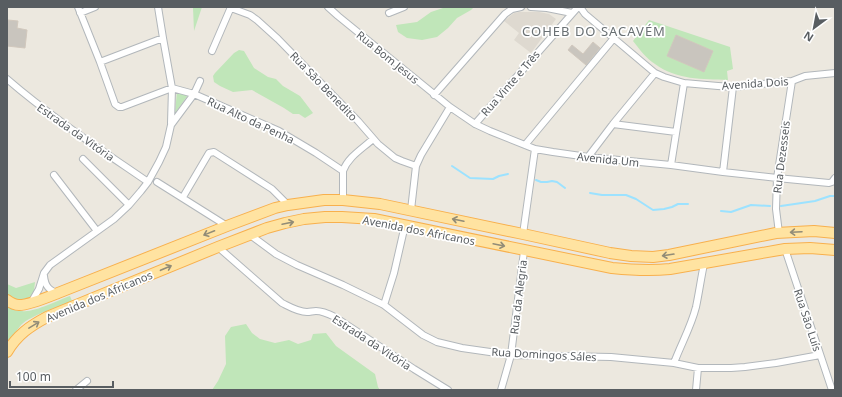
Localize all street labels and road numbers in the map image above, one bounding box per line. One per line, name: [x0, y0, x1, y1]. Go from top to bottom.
street label: Rua Bom Jesus: [354, 27, 422, 87]
street label: Rua Vinte e Três: [477, 47, 543, 119]
street label: Rua São Benedito: [287, 48, 361, 124]
street label: Avenida Dois: [721, 73, 789, 93]
street label: Rua Alto da Penha: [205, 93, 297, 147]
street label: Estrada da Vitória: [34, 100, 118, 164]
street label: Rua Dezesseis: [769, 120, 793, 194]
street label: Avenida Um: [576, 148, 640, 170]
street label: Avenida dos Africanos: [362, 212, 476, 248]
street label: Rua da Alegria: [506, 259, 530, 335]
street label: Avenida dos Africanos: [44, 267, 154, 325]
street label: Rua São Luís: [791, 287, 825, 353]
street label: Estrada da Vitória: [330, 311, 414, 373]
street label: Rua Domingos Sáles: [491, 344, 597, 364]

